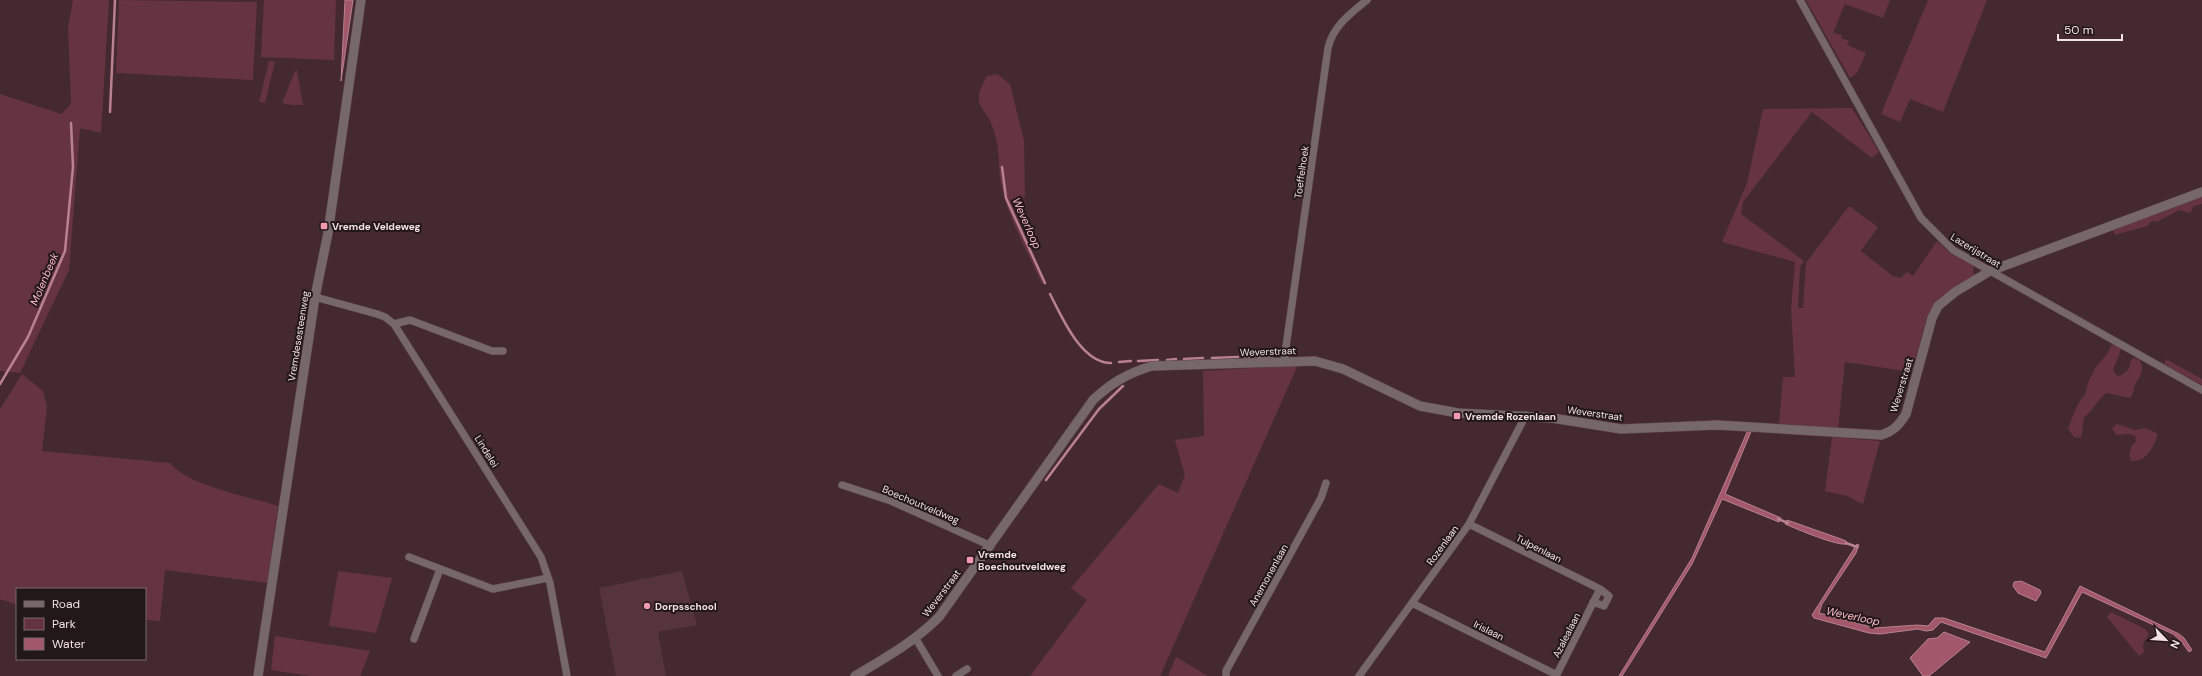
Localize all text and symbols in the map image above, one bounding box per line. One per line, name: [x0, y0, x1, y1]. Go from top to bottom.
scale bar: [2058, 16, 2122, 42]
text: 50 m: [2064, 22, 2093, 38]
street label: Toeffelhoek: [1291, 145, 1312, 199]
water label: Weverloop: [1009, 195, 1045, 251]
place label: Vremde Veldeweg: [332, 220, 421, 233]
marker: Vremde Veldeweg: [319, 221, 329, 231]
street label: Lazerijstraat: [1948, 230, 2003, 271]
water label: Molenbeek: [27, 250, 62, 307]
street label: Vremdesesteenweg: [285, 289, 312, 382]
street label: Weverstraat: [1240, 344, 1296, 359]
street label: Weverstraat: [1887, 356, 1916, 414]
street label: Weverstraat: [1566, 403, 1624, 424]
place label: Vremde Rozenlaan: [1465, 410, 1556, 423]
marker: Vremde Rozenlaan: [1452, 411, 1462, 421]
street label: Lindelei: [472, 433, 502, 470]
street label: Boechoutveldweg: [880, 482, 962, 527]
street label: Rozenlaan: [1424, 522, 1461, 568]
street label: Tulpenlaan: [1514, 531, 1564, 566]
street label: Anemonenlaan: [1246, 542, 1291, 609]
place label: Vremde Boechoutveldweg: [978, 548, 1066, 573]
marker: Vremde Boechoutveldweg: [965, 555, 975, 565]
street label: Weverstraat: [919, 567, 964, 620]
legend: [16, 588, 146, 660]
text: Road: [52, 596, 80, 612]
place label: Dorpsschool: [655, 600, 717, 613]
marker: Dorpsschool: [642, 601, 652, 611]
water label: Weverloop: [1825, 603, 1881, 629]
street label: Azalealaan: [1550, 610, 1583, 660]
text: Park: [52, 616, 76, 632]
street label: Irislaan: [1471, 618, 1506, 643]
north arrow: [2146, 620, 2186, 660]
text: Water: [52, 636, 86, 652]
text: N: [2167, 638, 2183, 651]

